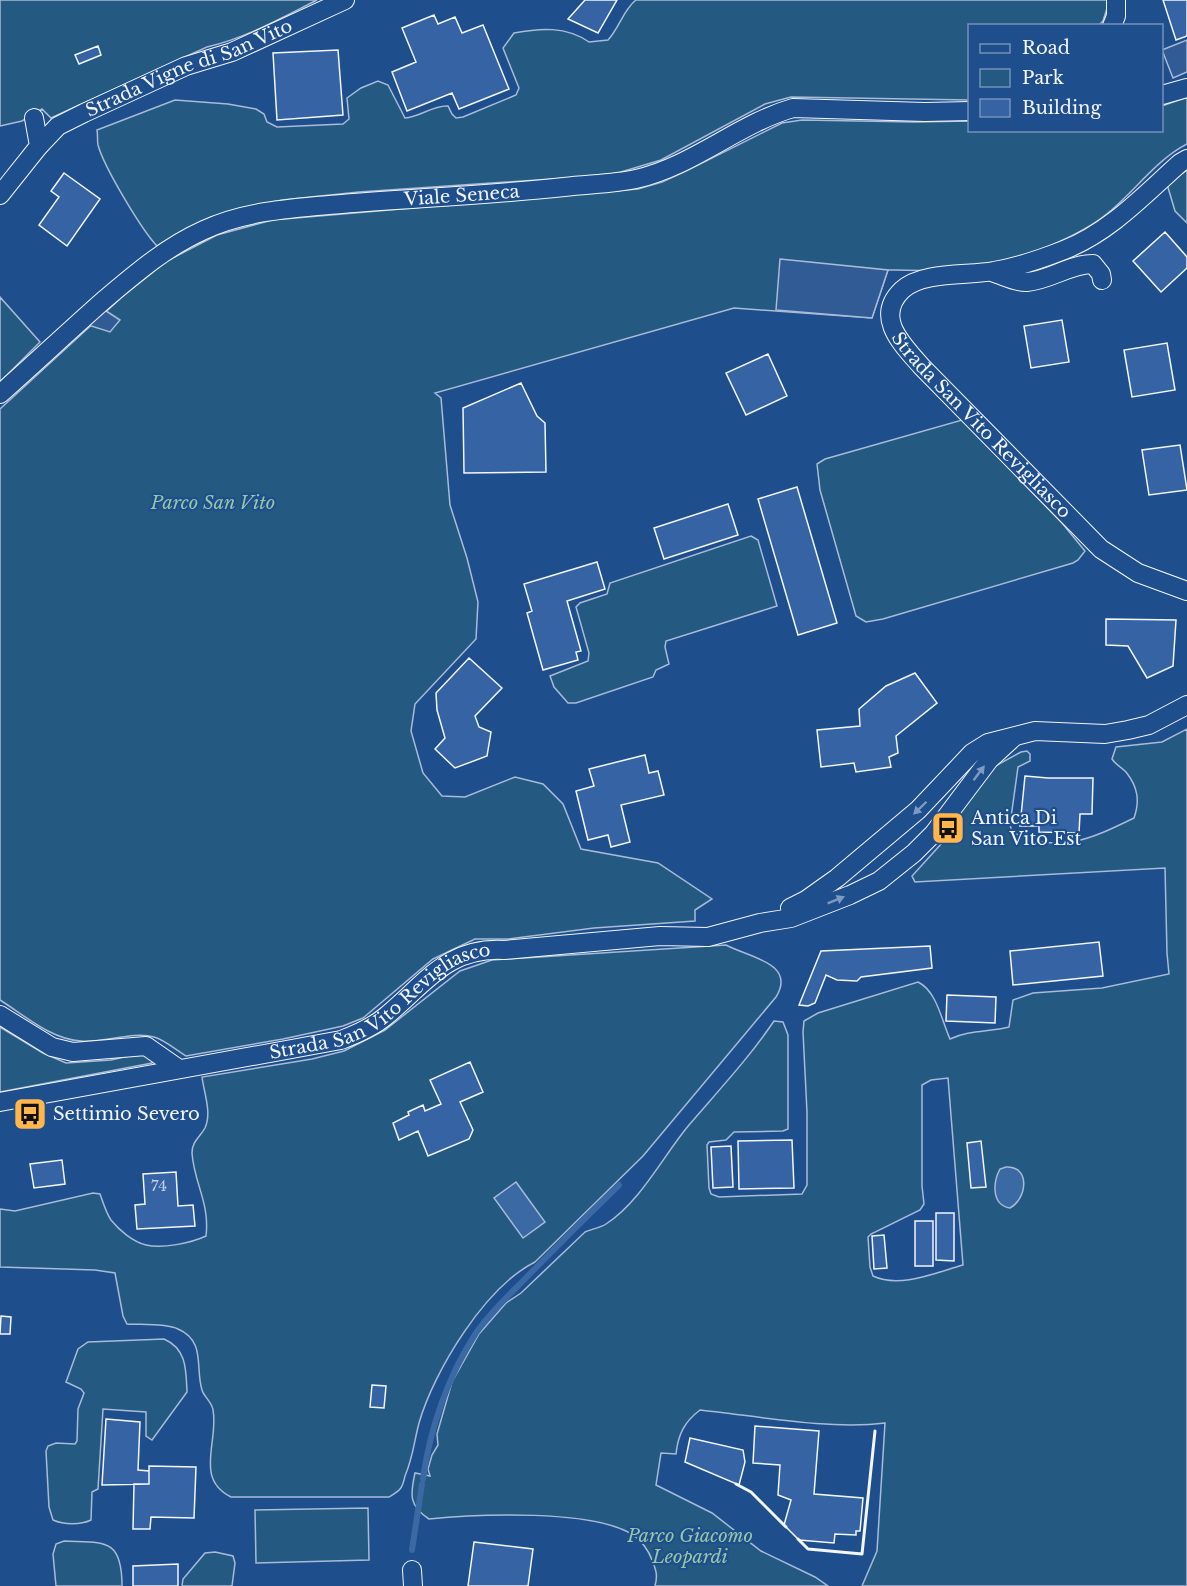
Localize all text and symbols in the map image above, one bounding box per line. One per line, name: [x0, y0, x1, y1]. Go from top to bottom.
street label: Strada Vigne di San Vito: [82, 15, 296, 122]
legend: [968, 24, 1163, 132]
text: Road: [1022, 37, 1070, 59]
text: Park: [1022, 67, 1064, 89]
text: Building: [1022, 97, 1101, 119]
street label: Viale Seneca: [402, 180, 520, 211]
street label: Strada San Vito Revigliasco: [886, 328, 1076, 523]
park label: Parco San Vito: [150, 492, 275, 514]
one-way arrow: [973, 766, 985, 782]
one-way arrow: [912, 801, 927, 815]
place label: Antica Di San Vito Est: [970, 807, 1081, 850]
bus stop icon: Antica Di San Vito Est: [930, 810, 966, 846]
one-way arrow: [827, 895, 845, 904]
street label: Strada San Vito Revigliasco: [268, 939, 492, 1064]
bus stop icon: Settimio Severo: [12, 1096, 48, 1132]
place label: Settimio Severo: [53, 1103, 200, 1125]
house number: 74: [151, 1176, 167, 1195]
park label: Parco Giacomo Leopardi: [626, 1525, 753, 1568]

